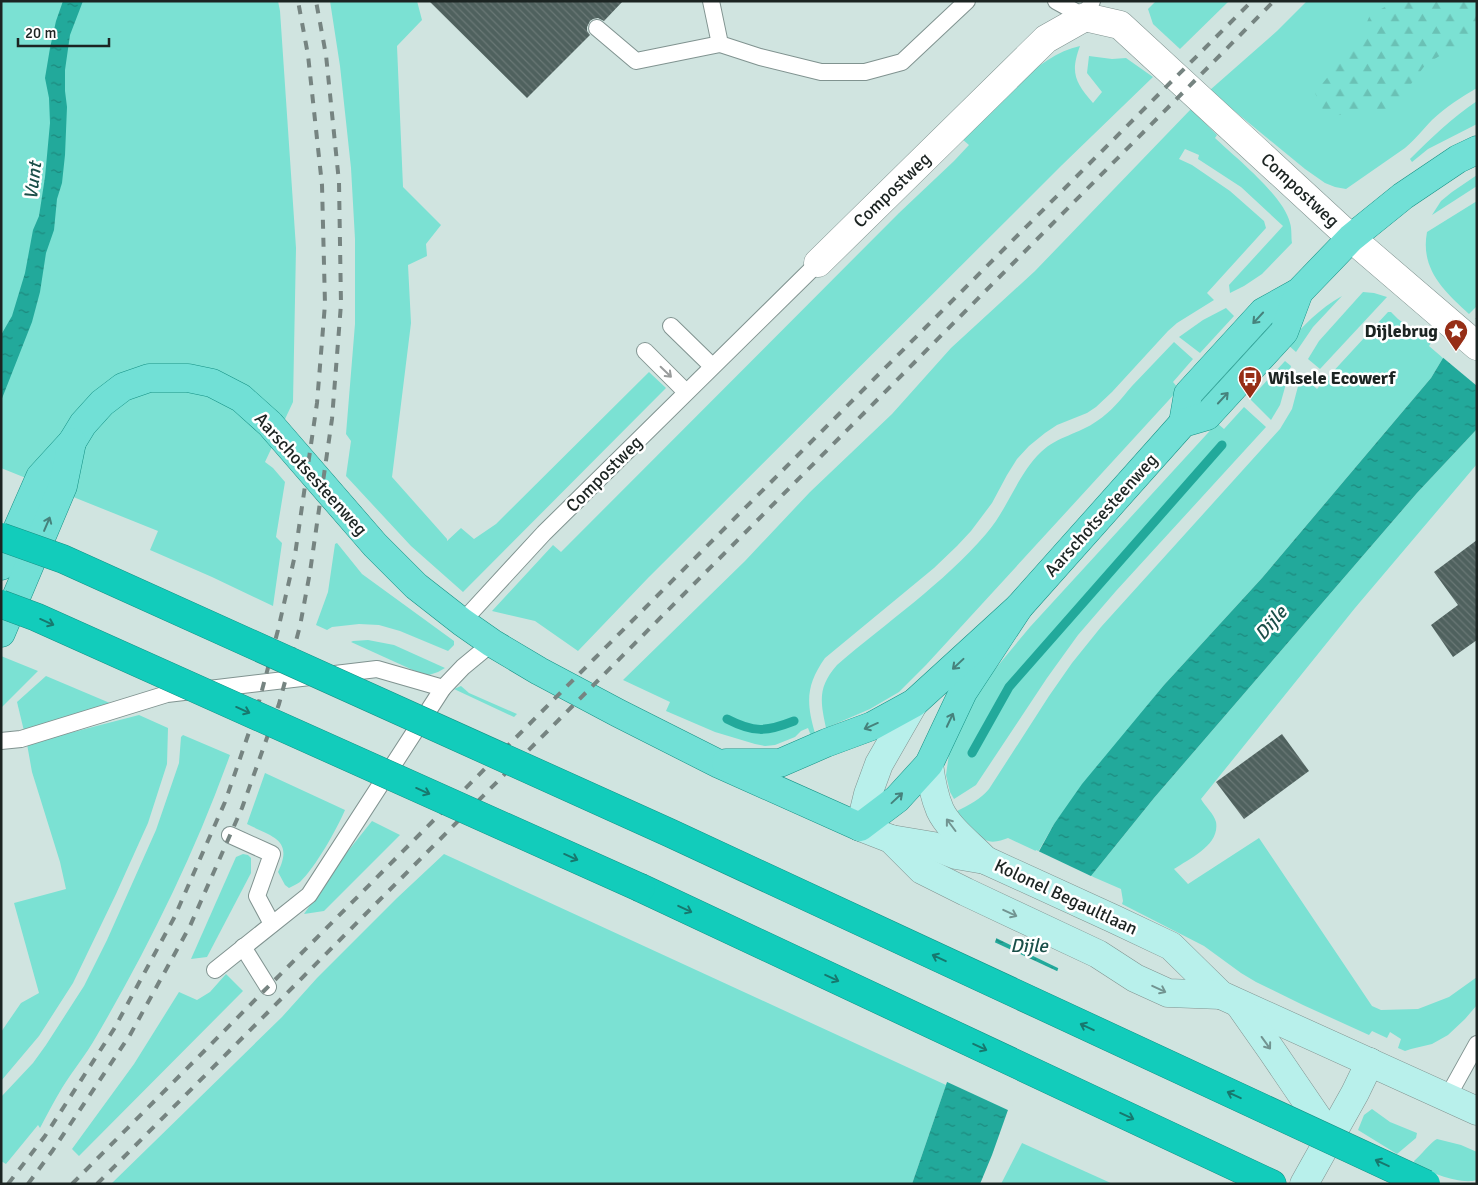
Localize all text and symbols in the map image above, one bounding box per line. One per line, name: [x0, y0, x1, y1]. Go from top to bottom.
scale bar: [18, 15, 109, 47]
text: 20 m: [25, 24, 56, 42]
street label: Compostweg: [849, 148, 935, 232]
street label: Compostweg: [1256, 148, 1344, 232]
water label: Vunt: [19, 158, 47, 201]
one-way arrow: [1252, 312, 1264, 325]
place icon: Dijlebrug: [1443, 318, 1469, 352]
place label: Dijlebrug: [1364, 320, 1438, 342]
bus stop icon: Wilsele Ecowerf: [1237, 365, 1263, 399]
one-way arrow: [659, 366, 672, 378]
place label: Wilsele Ecowerf: [1268, 367, 1397, 389]
one-way arrow: [1217, 392, 1229, 404]
street label: Aarschotsesteenweg: [250, 408, 372, 540]
street label: Compostweg: [561, 431, 647, 517]
street label: Aarschotsesteenweg: [1040, 449, 1162, 581]
one-way arrow: [43, 517, 53, 532]
water label: Dijle: [1250, 600, 1293, 645]
one-way arrow: [39, 618, 54, 627]
one-way arrow: [951, 658, 964, 670]
one-way arrow: [235, 706, 250, 715]
one-way arrow: [946, 713, 955, 728]
one-way arrow: [864, 721, 879, 731]
one-way arrow: [415, 786, 430, 796]
one-way arrow: [891, 792, 903, 804]
one-way arrow: [946, 818, 956, 832]
one-way arrow: [563, 853, 578, 863]
street label: Kolonel Begaultlaan: [991, 854, 1141, 940]
one-way arrow: [677, 905, 692, 914]
one-way arrow: [1002, 909, 1017, 918]
water label: Dijle: [1010, 934, 1049, 958]
one-way arrow: [932, 953, 947, 962]
one-way arrow: [824, 974, 839, 983]
one-way arrow: [1151, 985, 1166, 995]
one-way arrow: [1080, 1021, 1095, 1031]
one-way arrow: [1261, 1035, 1272, 1049]
one-way arrow: [972, 1042, 987, 1052]
one-way arrow: [1227, 1090, 1242, 1099]
one-way arrow: [1119, 1111, 1134, 1121]
one-way arrow: [1374, 1158, 1389, 1168]

